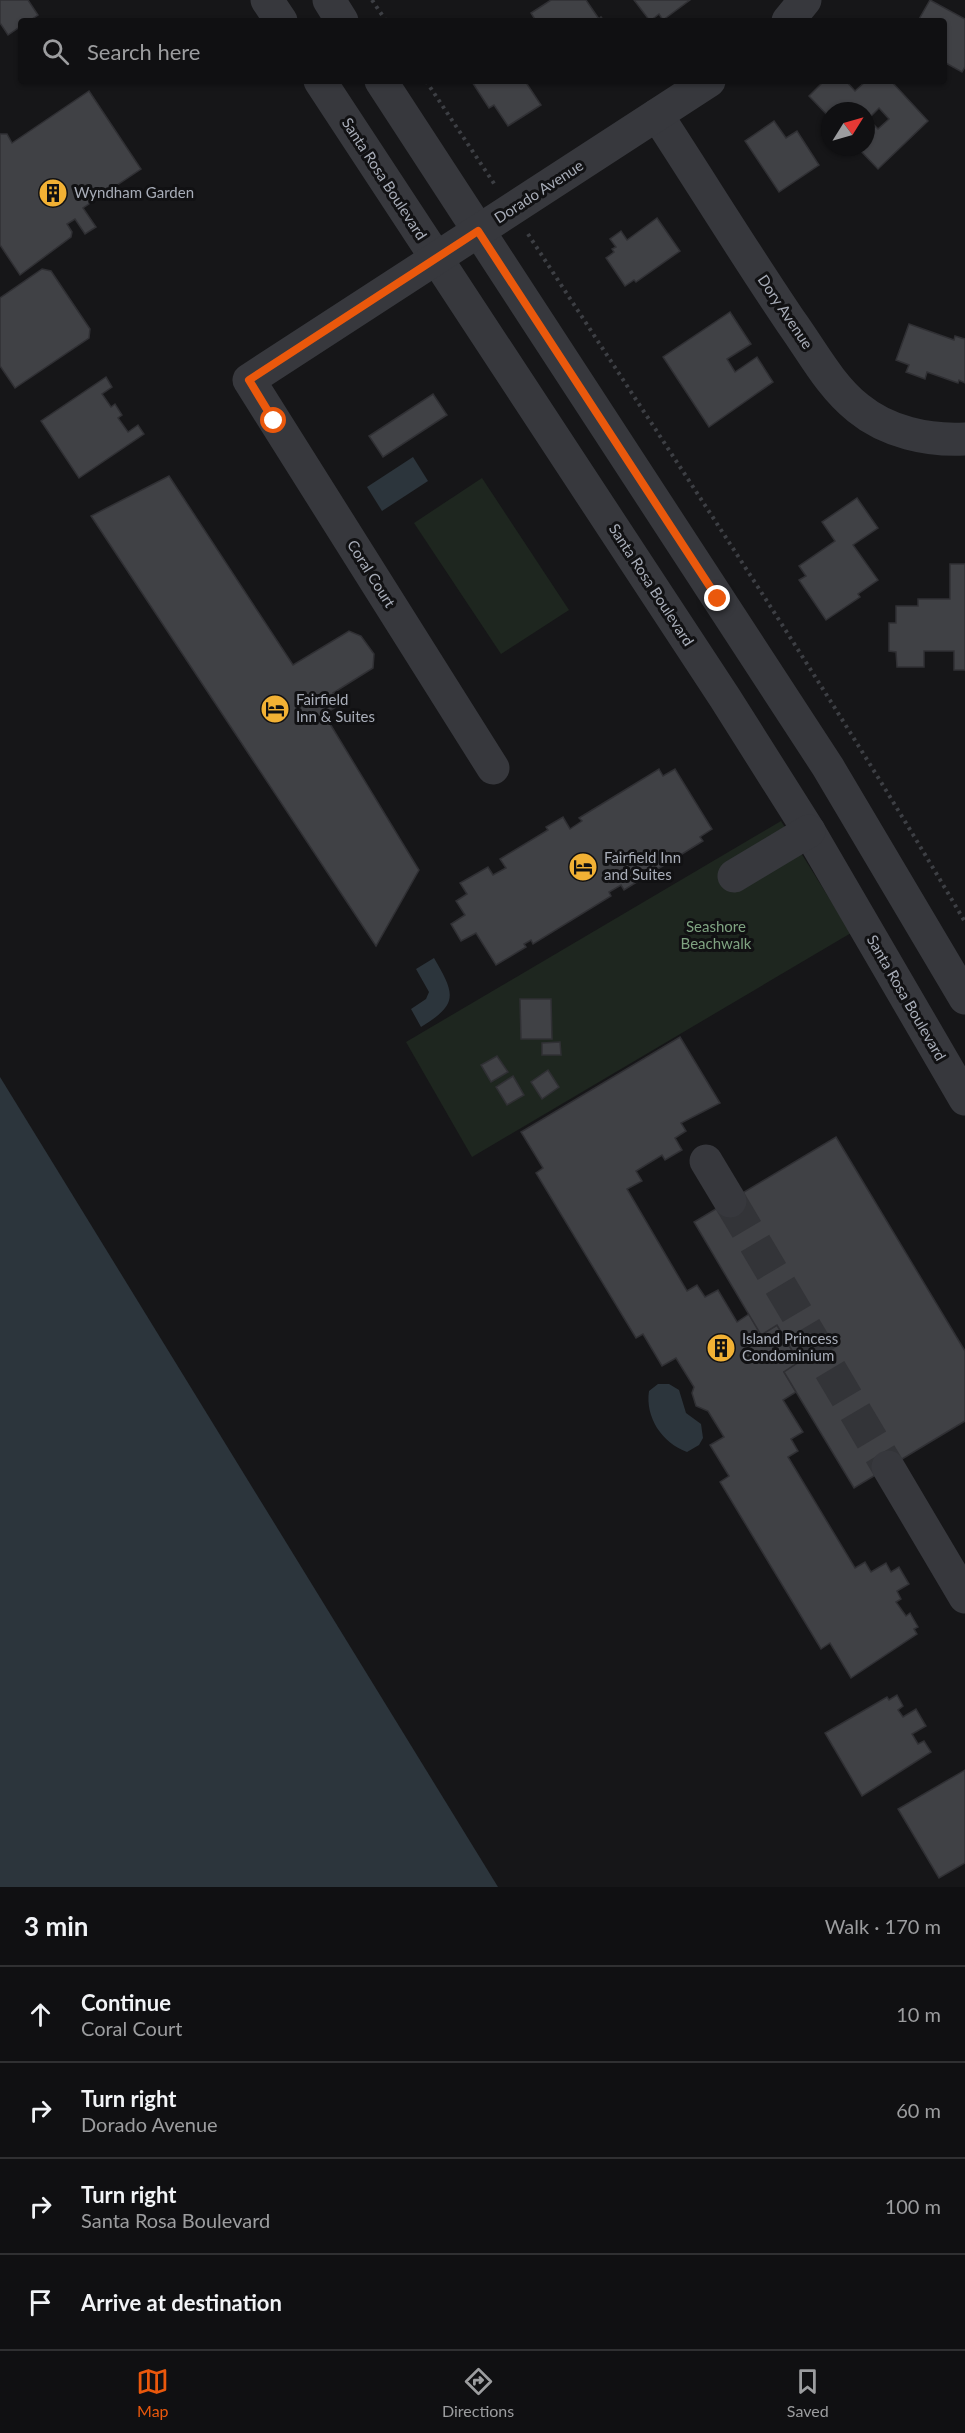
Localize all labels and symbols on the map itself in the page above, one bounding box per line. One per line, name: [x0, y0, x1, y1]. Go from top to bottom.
north arrow: [821, 102, 875, 156]
street label: Santa Rosa Boulevard: [339, 114, 431, 243]
street label: Dorado Avenue: [491, 156, 586, 227]
building icon: Wyndham Garden: [37, 177, 69, 209]
place label: Wyndham Garden: [74, 183, 194, 201]
street label: Dory Avenue: [754, 271, 817, 352]
route start: [260, 407, 286, 433]
street label: Santa Rosa Boulevard: [606, 520, 698, 649]
street label: Coral Court: [344, 536, 400, 611]
route end: [704, 585, 730, 611]
place label: Fairfield Inn & Suites: [296, 690, 375, 725]
hotel icon: Fairfield Inn & Suites: [259, 693, 291, 725]
place label: Fairfield Inn and Suites: [604, 848, 681, 883]
hotel icon: Fairfield Inn and Suites: [567, 851, 599, 883]
park label: Seashore Beachwalk: [681, 917, 752, 952]
street label: Santa Rosa Boulevard: [864, 932, 950, 1063]
place label: Island Princess Condominium: [742, 1329, 838, 1364]
building icon: Island Princess Condominium: [705, 1332, 737, 1364]

